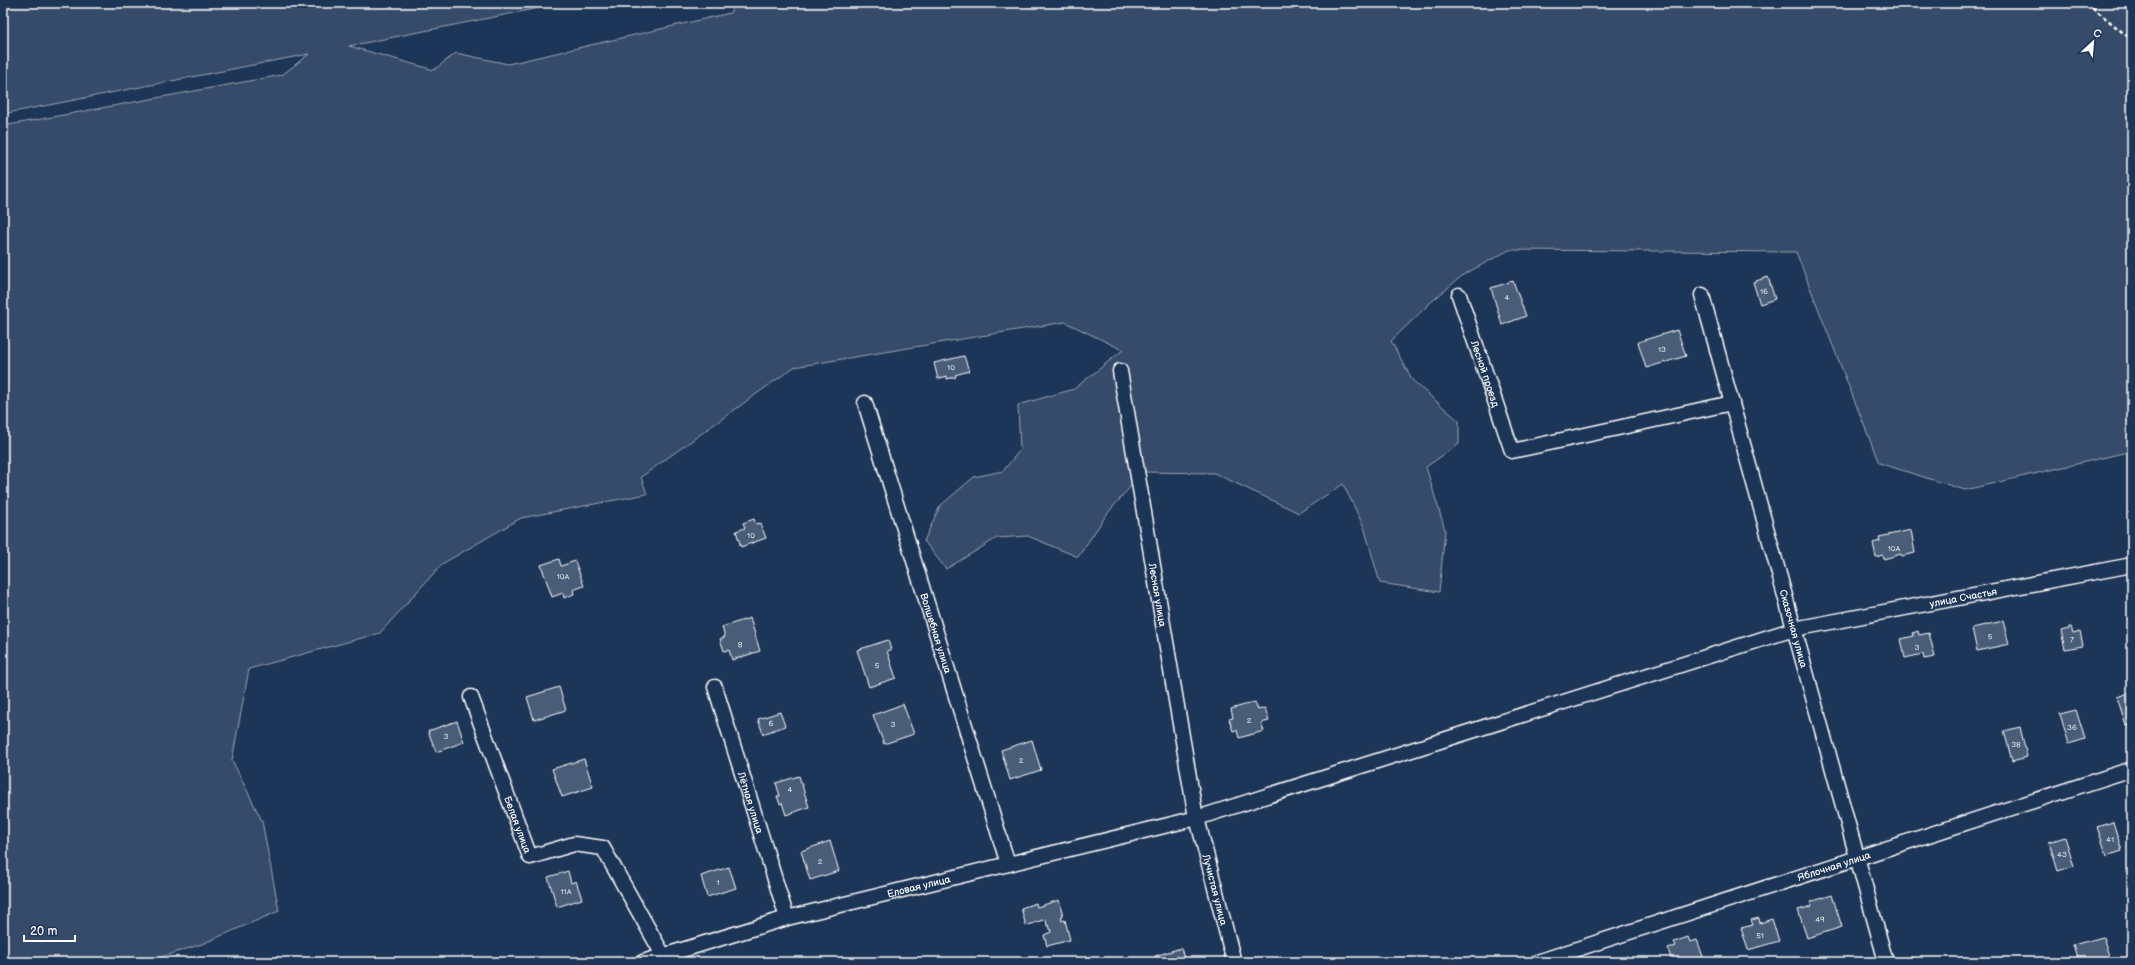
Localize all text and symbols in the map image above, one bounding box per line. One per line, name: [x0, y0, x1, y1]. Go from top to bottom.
north arrow: [2073, 22, 2113, 62]
text: С: [2091, 26, 2104, 41]
house number: 16: [1760, 287, 1768, 296]
house number: 4: [1505, 293, 1510, 302]
street label: Лесной проезд: [1468, 338, 1502, 409]
house number: 13: [1658, 345, 1666, 354]
house number: 10: [947, 363, 955, 372]
house number: 10: [747, 531, 755, 540]
house number: 10А: [1888, 544, 1900, 553]
street label: Лесная улица: [1146, 561, 1168, 628]
house number: 10А: [557, 572, 569, 581]
street label: улица Счастья: [1929, 586, 1999, 610]
street label: Сказочная улица: [1777, 588, 1810, 669]
street label: Волшебная улица: [917, 592, 954, 675]
house number: 5: [1988, 632, 1993, 641]
house number: 7: [2070, 635, 2074, 644]
house number: 8: [738, 640, 743, 649]
house number: 3: [1915, 643, 1920, 652]
house number: 5: [875, 661, 880, 670]
house number: 2: [1247, 716, 1252, 725]
house number: 6: [769, 719, 774, 728]
house number: 3: [891, 720, 896, 729]
house number: 36: [2067, 723, 2077, 732]
house number: 3: [444, 732, 449, 741]
house number: 38: [2011, 740, 2021, 749]
house number: 2: [1019, 756, 1024, 765]
street label: Лётная улица: [734, 769, 765, 835]
house number: 4: [788, 785, 793, 794]
street label: Белая улица: [501, 795, 533, 855]
house number: 41: [2106, 835, 2114, 844]
street label: Яблочная улица: [1796, 849, 1872, 884]
house number: 43: [2057, 850, 2067, 859]
street label: Лучистая улица: [1199, 852, 1229, 927]
house number: 2: [818, 857, 823, 866]
street label: Еловая улица: [886, 873, 952, 900]
house number: 1: [716, 878, 720, 887]
house number: 11А: [560, 887, 572, 896]
house number: 49: [1815, 915, 1825, 924]
scale bar: [24, 917, 75, 943]
text: 20 m: [30, 924, 57, 939]
house number: 51: [1756, 931, 1764, 940]

